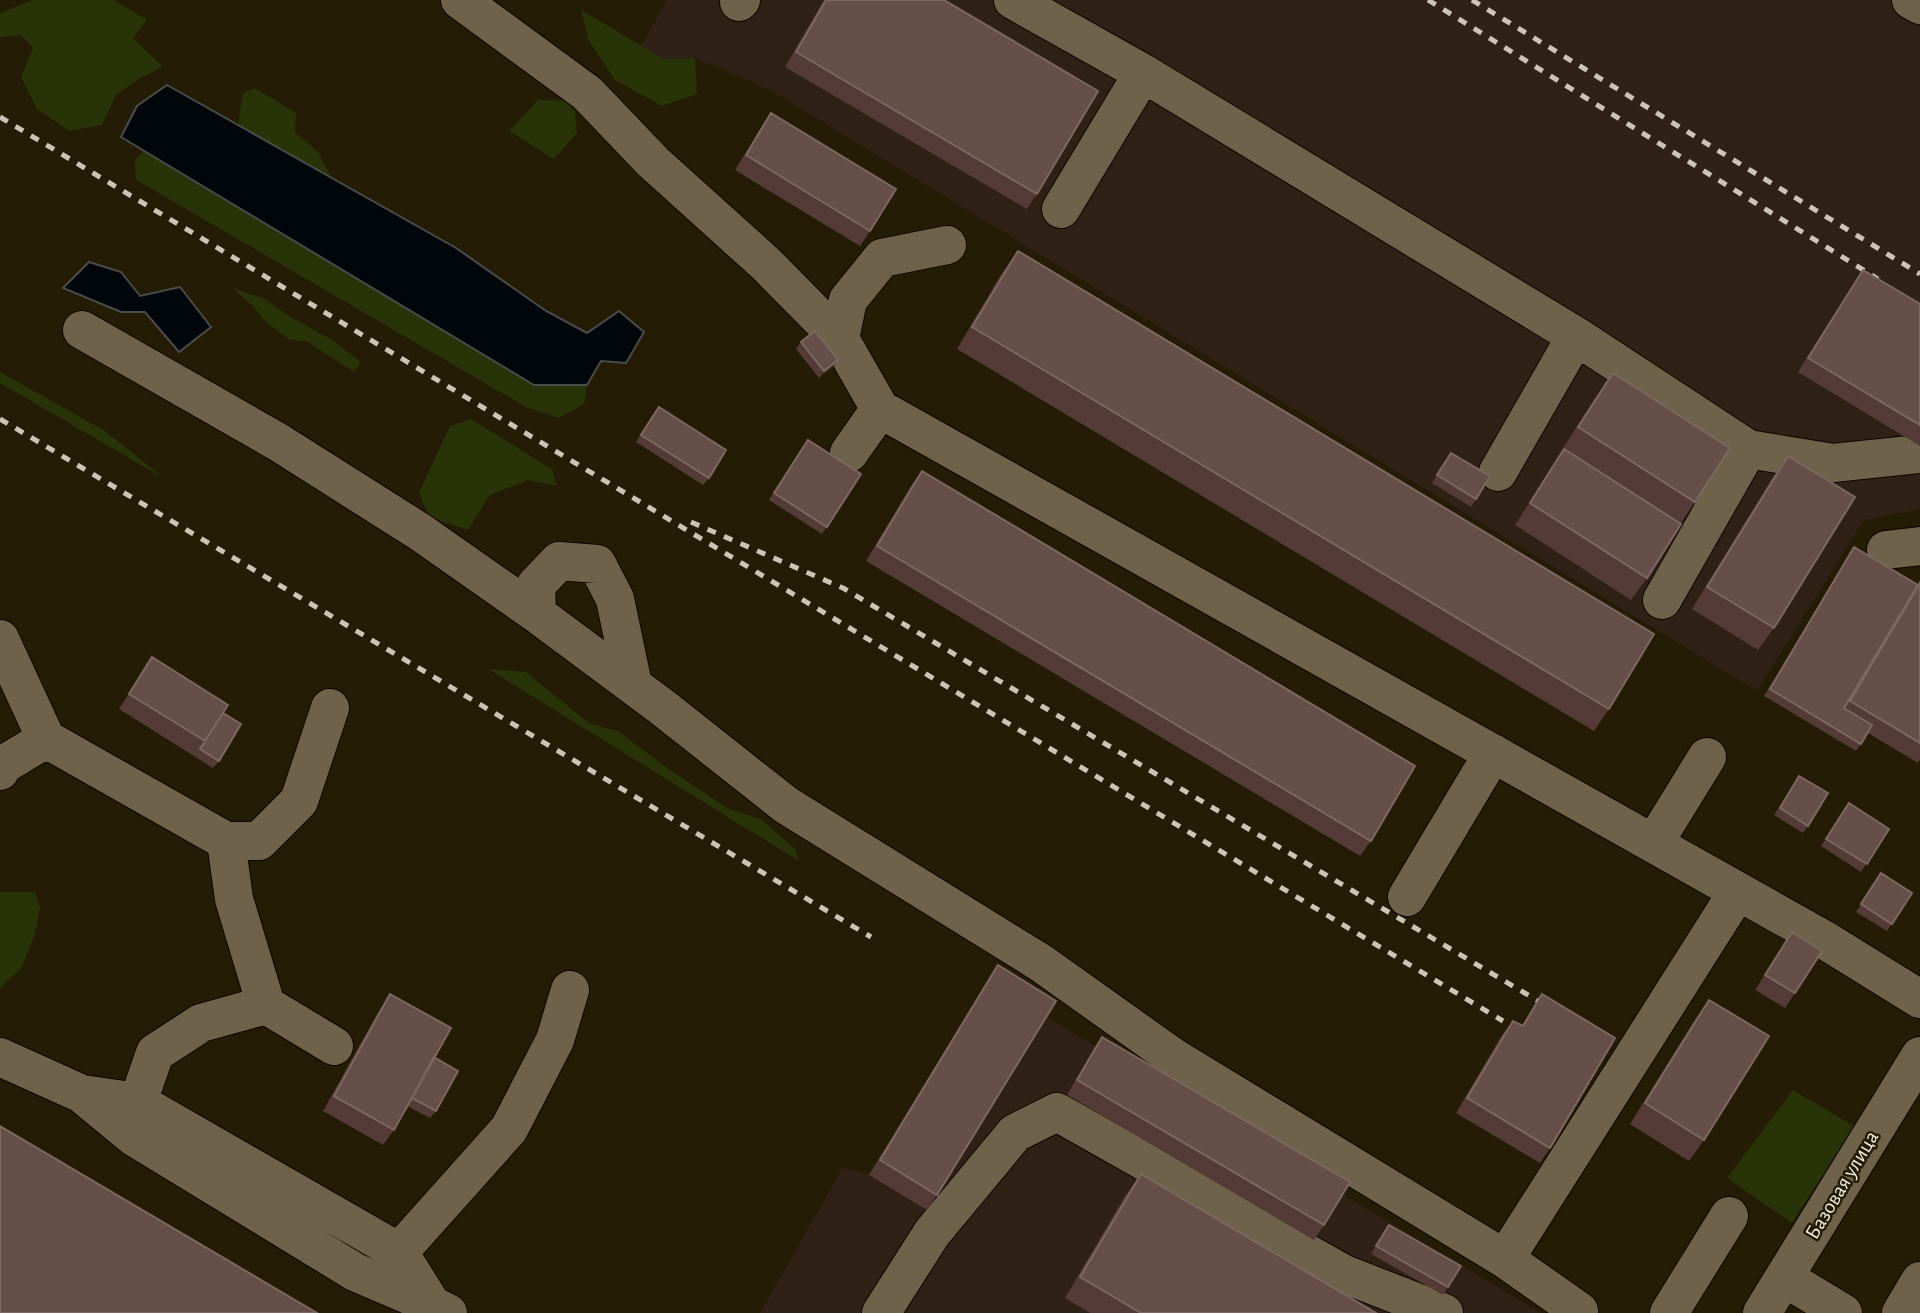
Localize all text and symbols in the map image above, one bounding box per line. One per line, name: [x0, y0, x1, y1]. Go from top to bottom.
street label: Базовая улица: [1802, 1127, 1883, 1243]

